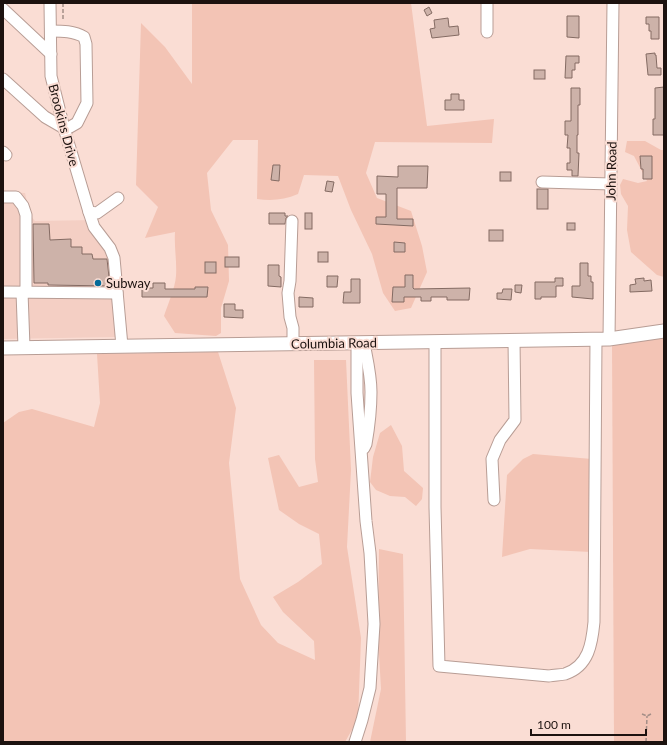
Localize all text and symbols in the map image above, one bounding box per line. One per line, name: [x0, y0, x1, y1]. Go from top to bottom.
street label: Brookins Drive: [45, 82, 83, 168]
street label: John Road: [602, 141, 620, 201]
place label: Subway: [106, 275, 151, 291]
marker: Subway: [93, 278, 103, 288]
street label: Columbia Road: [291, 334, 377, 352]
scale bar: [531, 711, 646, 737]
text: 100 m: [537, 717, 571, 732]

